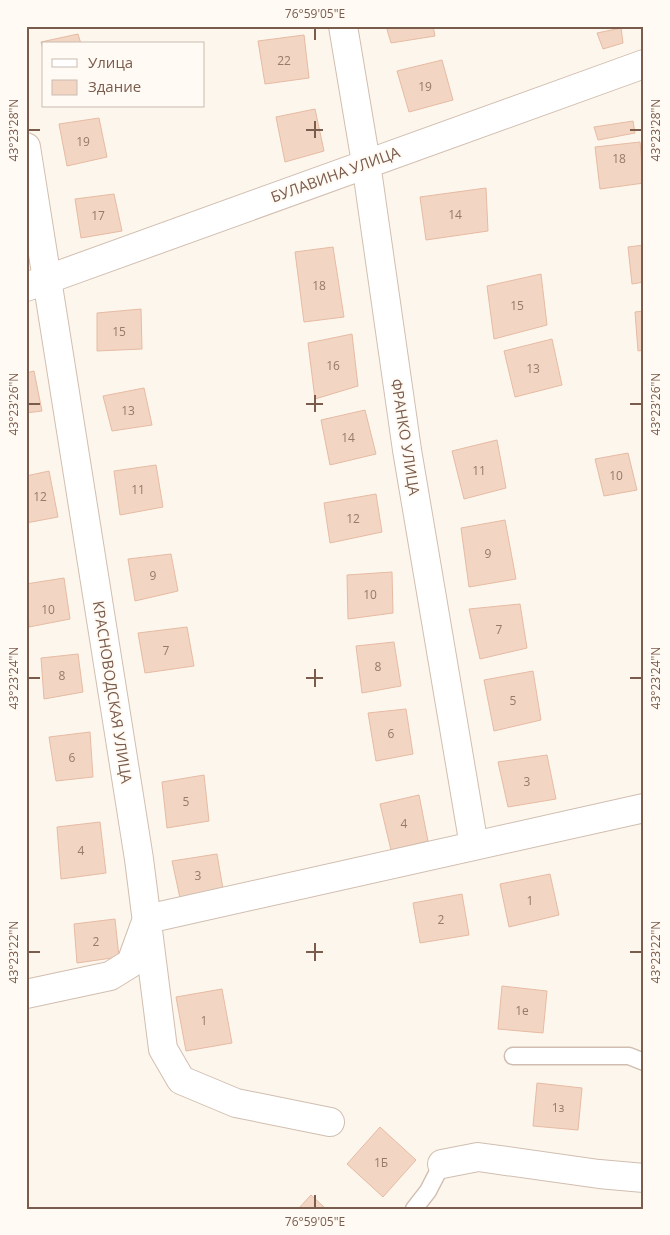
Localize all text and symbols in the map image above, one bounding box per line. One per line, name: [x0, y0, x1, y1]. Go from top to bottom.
text: 76°59'05"E: [285, 5, 345, 22]
legend: [42, 42, 205, 108]
text: Улица: [88, 52, 133, 72]
house number: 22: [277, 52, 291, 69]
text: Здание: [88, 76, 141, 96]
house number: 19: [418, 78, 432, 95]
text: 43°23'28"N: [5, 99, 22, 161]
text: 43°23'28"N: [647, 99, 664, 161]
house number: 19: [76, 133, 90, 150]
street label: БУЛАВИНА УЛИЦА: [268, 141, 403, 207]
house number: 18: [612, 150, 626, 167]
house number: 14: [448, 206, 462, 223]
house number: 17: [91, 207, 105, 224]
house number: 18: [312, 277, 326, 294]
house number: 15: [510, 297, 524, 314]
house number: 15: [112, 323, 126, 340]
house number: 16: [326, 357, 340, 374]
house number: 13: [526, 360, 540, 377]
text: 43°23'26"N: [5, 373, 22, 435]
text: 43°23'26"N: [647, 373, 664, 435]
street label: ФРАНКО УЛИЦА: [387, 377, 425, 497]
house number: 13: [121, 402, 135, 419]
house number: 14: [341, 429, 355, 446]
house number: 11: [472, 462, 486, 479]
house number: 10: [609, 467, 623, 484]
house number: 11: [131, 481, 145, 498]
house number: 12: [33, 488, 47, 505]
house number: 12: [346, 510, 360, 527]
house number: 9: [485, 545, 492, 562]
house number: 9: [150, 567, 157, 584]
house number: 10: [363, 586, 377, 603]
street label: КРАСНОВОДСКАЯ УЛИЦА: [89, 599, 137, 785]
house number: 10: [41, 601, 55, 618]
house number: 7: [496, 621, 503, 638]
house number: 7: [163, 642, 170, 659]
text: 43°23'24"N: [5, 647, 22, 709]
text: 43°23'24"N: [647, 647, 664, 709]
house number: 8: [375, 658, 382, 675]
house number: 8: [59, 667, 66, 684]
house number: 5: [510, 692, 517, 709]
house number: 6: [388, 725, 395, 742]
house number: 6: [69, 749, 76, 766]
house number: 3: [524, 773, 531, 790]
house number: 5: [183, 793, 190, 810]
house number: 4: [401, 815, 408, 832]
house number: 4: [78, 842, 85, 859]
house number: 3: [195, 867, 202, 884]
house number: 1: [527, 892, 533, 909]
house number: 2: [438, 911, 445, 928]
text: 43°23'22"N: [5, 921, 22, 983]
text: 43°23'22"N: [647, 921, 664, 983]
house number: 2: [93, 933, 100, 950]
house number: 1е: [515, 1002, 529, 1019]
house number: 1: [201, 1012, 207, 1029]
house number: 1з: [552, 1099, 565, 1116]
house number: 1Б: [374, 1154, 388, 1171]
text: 76°59'05"E: [285, 1213, 345, 1230]

